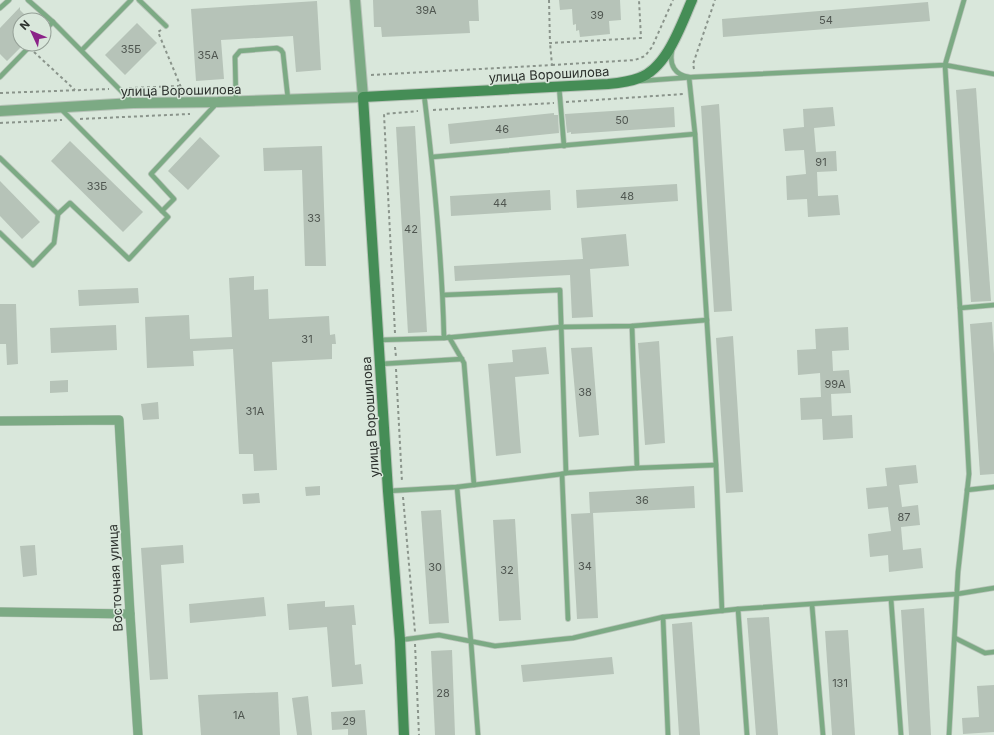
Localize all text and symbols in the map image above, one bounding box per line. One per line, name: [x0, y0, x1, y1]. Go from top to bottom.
house number: 39А: [415, 3, 437, 17]
house number: 39: [590, 8, 604, 22]
north arrow: [12, 12, 52, 52]
house number: 54: [819, 13, 833, 27]
text: N: [17, 17, 33, 33]
house number: 35Б: [121, 42, 141, 56]
house number: 35А: [197, 48, 219, 62]
street label: улица Ворошилова: [488, 63, 610, 85]
street label: улица Ворошилова: [120, 81, 242, 99]
house number: 50: [615, 113, 629, 127]
house number: 46: [495, 122, 509, 136]
house number: 91: [815, 155, 827, 169]
house number: 33Б: [87, 179, 107, 193]
house number: 48: [620, 189, 634, 203]
house number: 44: [493, 196, 507, 210]
house number: 33: [307, 211, 321, 225]
house number: 42: [404, 222, 418, 236]
house number: 31: [301, 332, 313, 346]
street label: улица Ворошилова: [358, 356, 382, 478]
house number: 99А: [824, 377, 846, 391]
house number: 38: [578, 385, 592, 399]
house number: 31А: [246, 404, 265, 418]
house number: 36: [635, 493, 649, 507]
house number: 87: [897, 510, 911, 524]
street label: Восточная улица: [104, 524, 126, 632]
house number: 34: [578, 559, 592, 573]
house number: 30: [428, 560, 442, 574]
house number: 32: [500, 563, 514, 577]
house number: 131: [832, 676, 848, 690]
house number: 28: [436, 686, 450, 700]
house number: 1А: [233, 708, 245, 722]
house number: 29: [342, 714, 356, 728]

